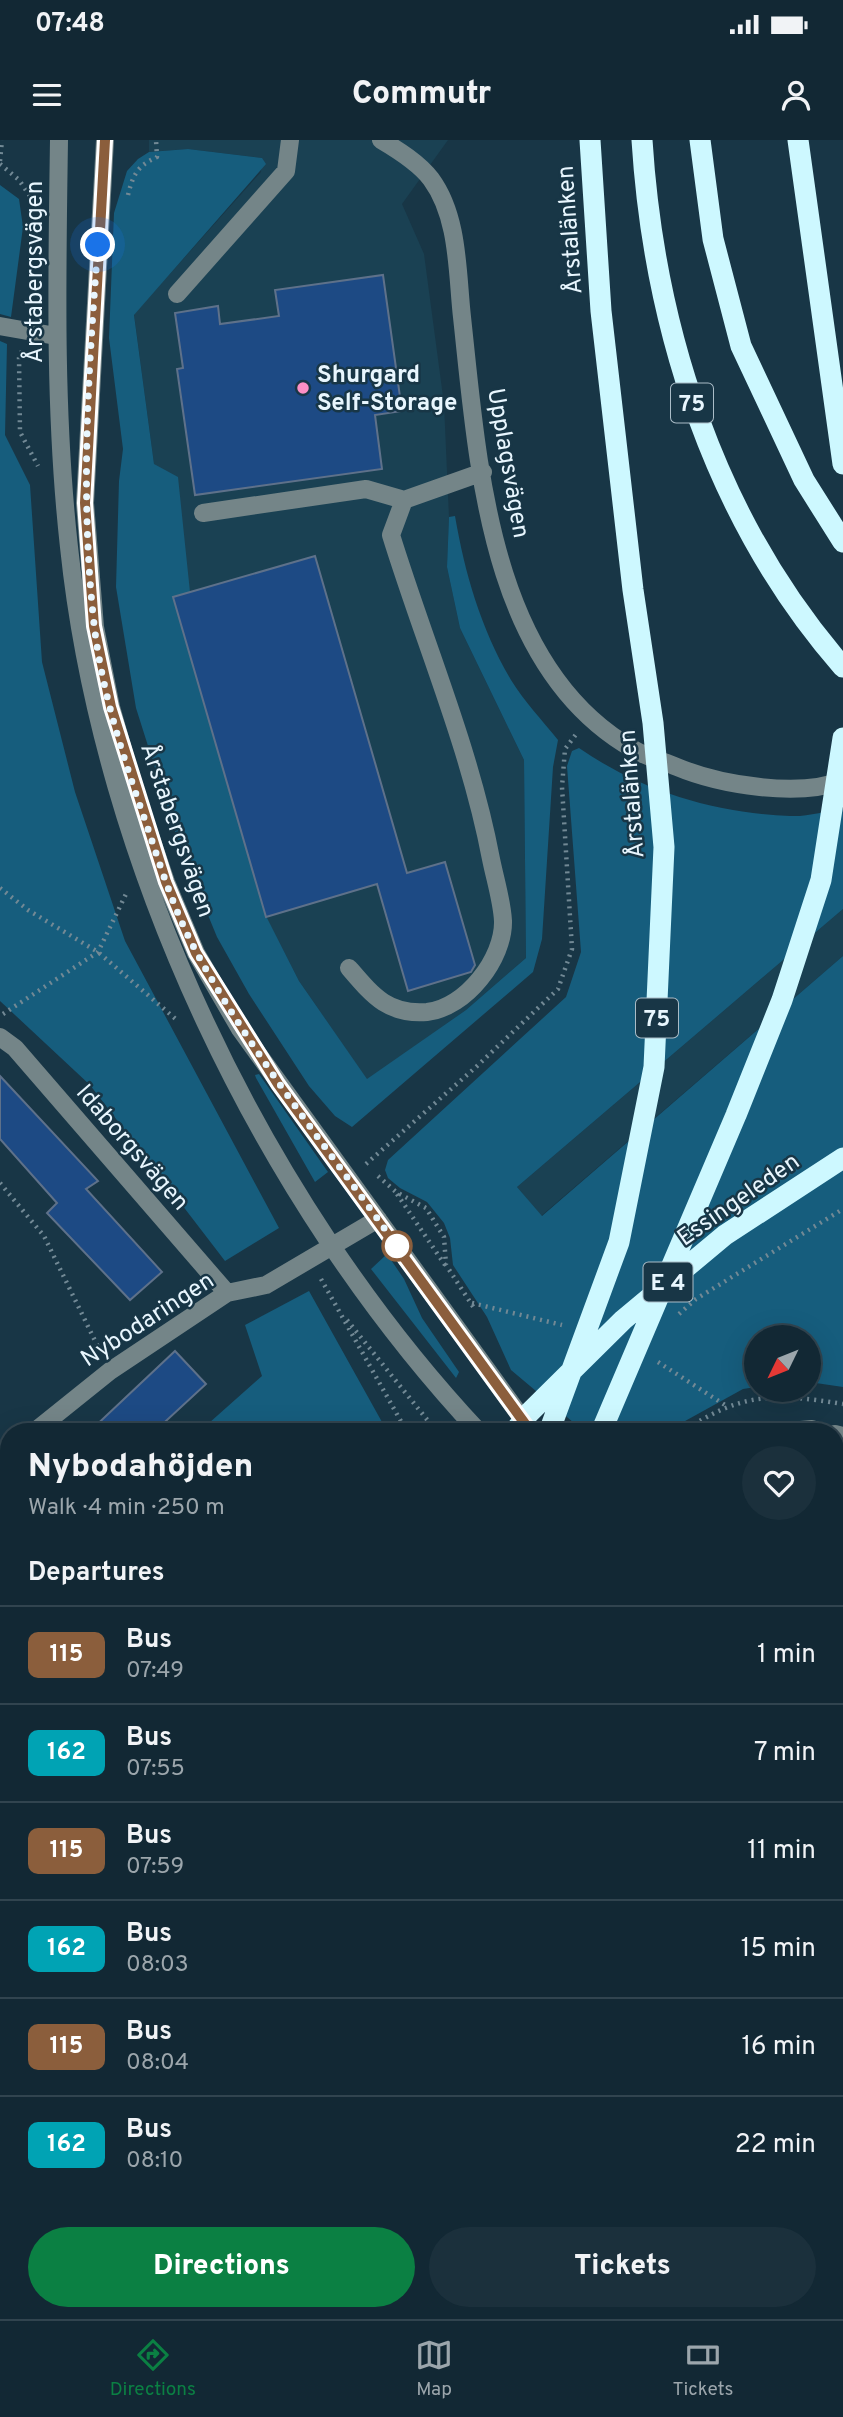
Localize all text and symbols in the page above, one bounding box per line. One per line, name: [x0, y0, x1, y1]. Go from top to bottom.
text: 07:48: [35, 8, 105, 41]
text: Commutr: [352, 75, 491, 115]
icon: menu: [28, 76, 66, 114]
icon: person: [777, 76, 815, 114]
street label: Årstalänken: [551, 164, 590, 295]
street label: Årstabergsvägen: [20, 181, 51, 363]
your location: [80, 227, 115, 262]
place label: Shurgard Self-Storage: [317, 361, 457, 419]
marker: Shurgard Self-Storage: [295, 380, 311, 396]
road number: 75: [671, 384, 713, 422]
street label: Upplagsvägen: [479, 386, 535, 541]
street label: Årstalänken: [613, 728, 652, 859]
street label: Årstabergsvägen: [132, 739, 221, 922]
road number: 75: [636, 998, 678, 1038]
street label: Idaborgsvägen: [68, 1079, 195, 1218]
street label: Essingeleden: [672, 1147, 806, 1254]
unlabelled marker: [382, 1231, 412, 1261]
road number: E 4: [644, 1262, 692, 1302]
street label: Nybodaringen: [76, 1266, 220, 1375]
north arrow: [744, 1325, 821, 1402]
map controls: [744, 1325, 821, 1402]
button: heart: [742, 1446, 816, 1520]
text: Nybodahöjden: [28, 1447, 253, 1489]
text: Walk · 4 min · 250 m: [28, 1494, 225, 1523]
text: Departures: [28, 1557, 165, 1590]
text: Bus: [126, 1624, 172, 1657]
text: 1 min: [757, 1639, 816, 1672]
text: 115: [50, 1640, 83, 1670]
text: 07:49: [126, 1657, 184, 1686]
text: Bus: [126, 1722, 172, 1755]
text: 7 min: [754, 1737, 816, 1770]
text: 162: [47, 1738, 86, 1768]
text: 07:55: [126, 1755, 185, 1784]
text: Bus: [126, 1820, 172, 1853]
text: 11 min: [747, 1835, 816, 1868]
text: 115: [50, 1836, 83, 1866]
text: 07:59: [126, 1853, 184, 1882]
text: Bus: [126, 1918, 172, 1951]
text: 15 min: [741, 1933, 816, 1966]
text: 162: [47, 1934, 86, 1964]
text: 08:03: [126, 1951, 189, 1980]
text: Bus: [126, 2016, 172, 2049]
text: 16 min: [741, 2031, 816, 2064]
text: 115: [50, 2032, 83, 2062]
text: 08:04: [126, 2049, 189, 2078]
text: Bus: [126, 2114, 172, 2147]
text: 22 min: [735, 2129, 816, 2162]
text: 162: [47, 2130, 86, 2160]
text: 08:10: [126, 2147, 183, 2176]
button: Directions: [28, 2227, 415, 2307]
button: Tickets: [429, 2227, 816, 2307]
tab: Directions: [110, 2336, 196, 2402]
tab: Map: [415, 2336, 453, 2402]
tab: Tickets: [672, 2336, 733, 2402]

